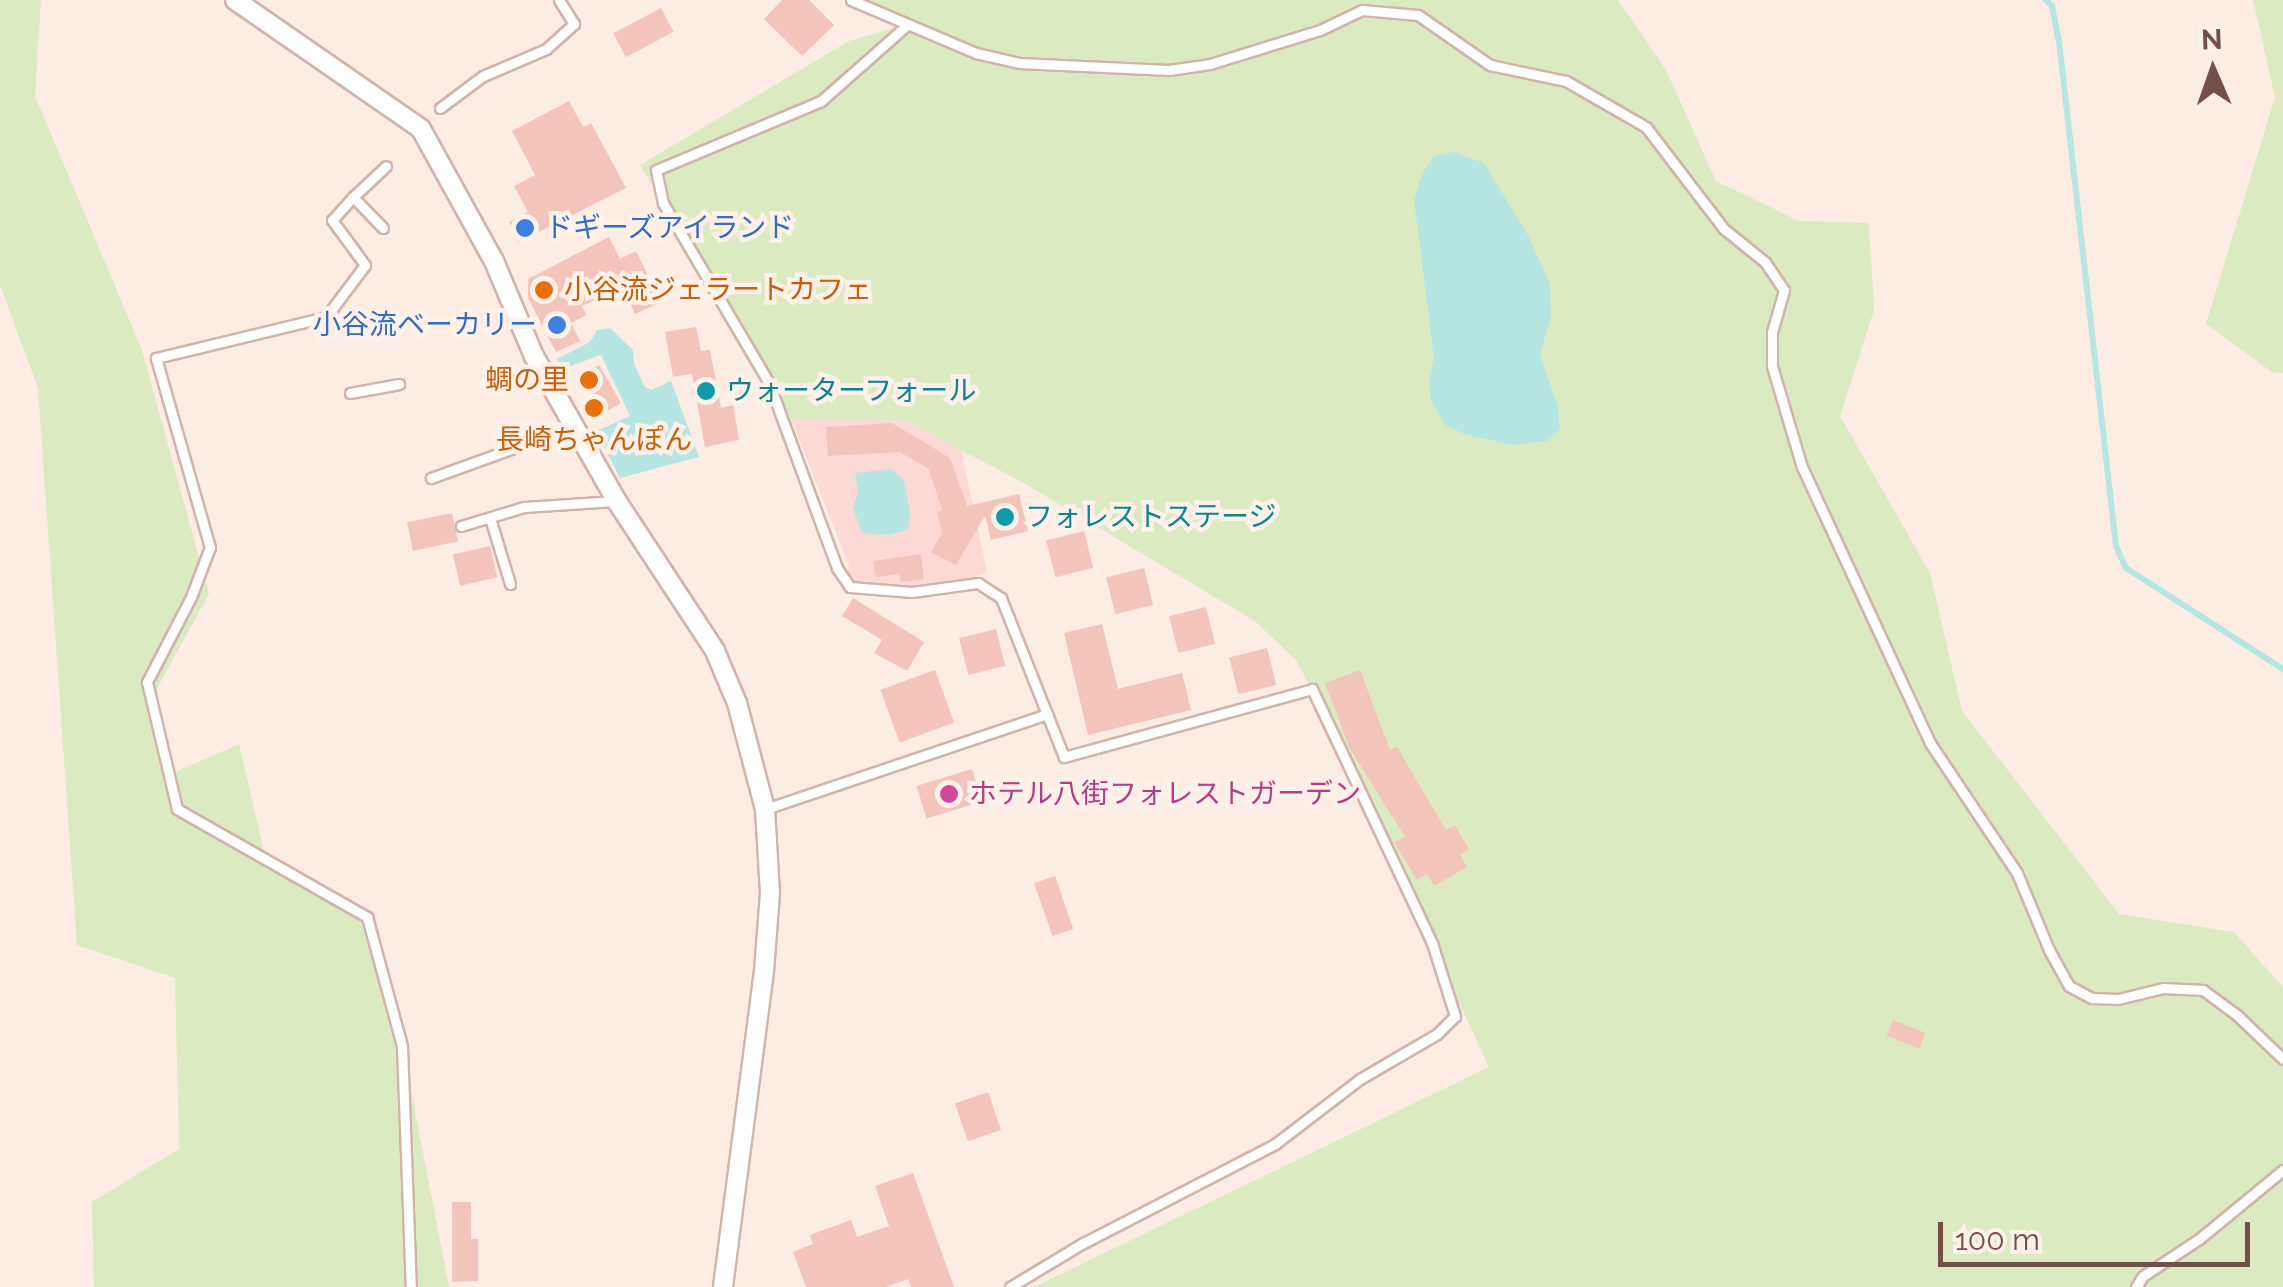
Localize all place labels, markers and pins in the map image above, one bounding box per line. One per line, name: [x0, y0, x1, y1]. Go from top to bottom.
place label: ドギーズアイランド: [545, 211, 797, 245]
marker: ドギーズアイランド: [514, 217, 536, 239]
place label: 小谷流ジェラートカフェ: [564, 273, 872, 307]
marker: 小谷流ジェラートカフェ: [533, 279, 555, 301]
place label: 小谷流ベーカリー: [313, 308, 537, 342]
marker: 小谷流ベーカリー: [546, 314, 568, 336]
place label: 蜩の里: [485, 363, 569, 397]
marker: 蜩の里: [578, 369, 600, 391]
place label: ウォーターフォール: [726, 374, 978, 408]
marker: ウォーターフォール: [695, 380, 717, 402]
marker: 長崎ちゃんぽん: [583, 397, 605, 419]
place label: 長崎ちゃんぽん: [496, 423, 692, 457]
place label: フォレストステージ: [1025, 500, 1277, 534]
marker: フォレストステージ: [994, 506, 1016, 528]
place label: ホテル八街フォレストガーデン: [969, 777, 1361, 811]
marker: ホテル八街フォレストガーデン: [938, 783, 960, 805]

